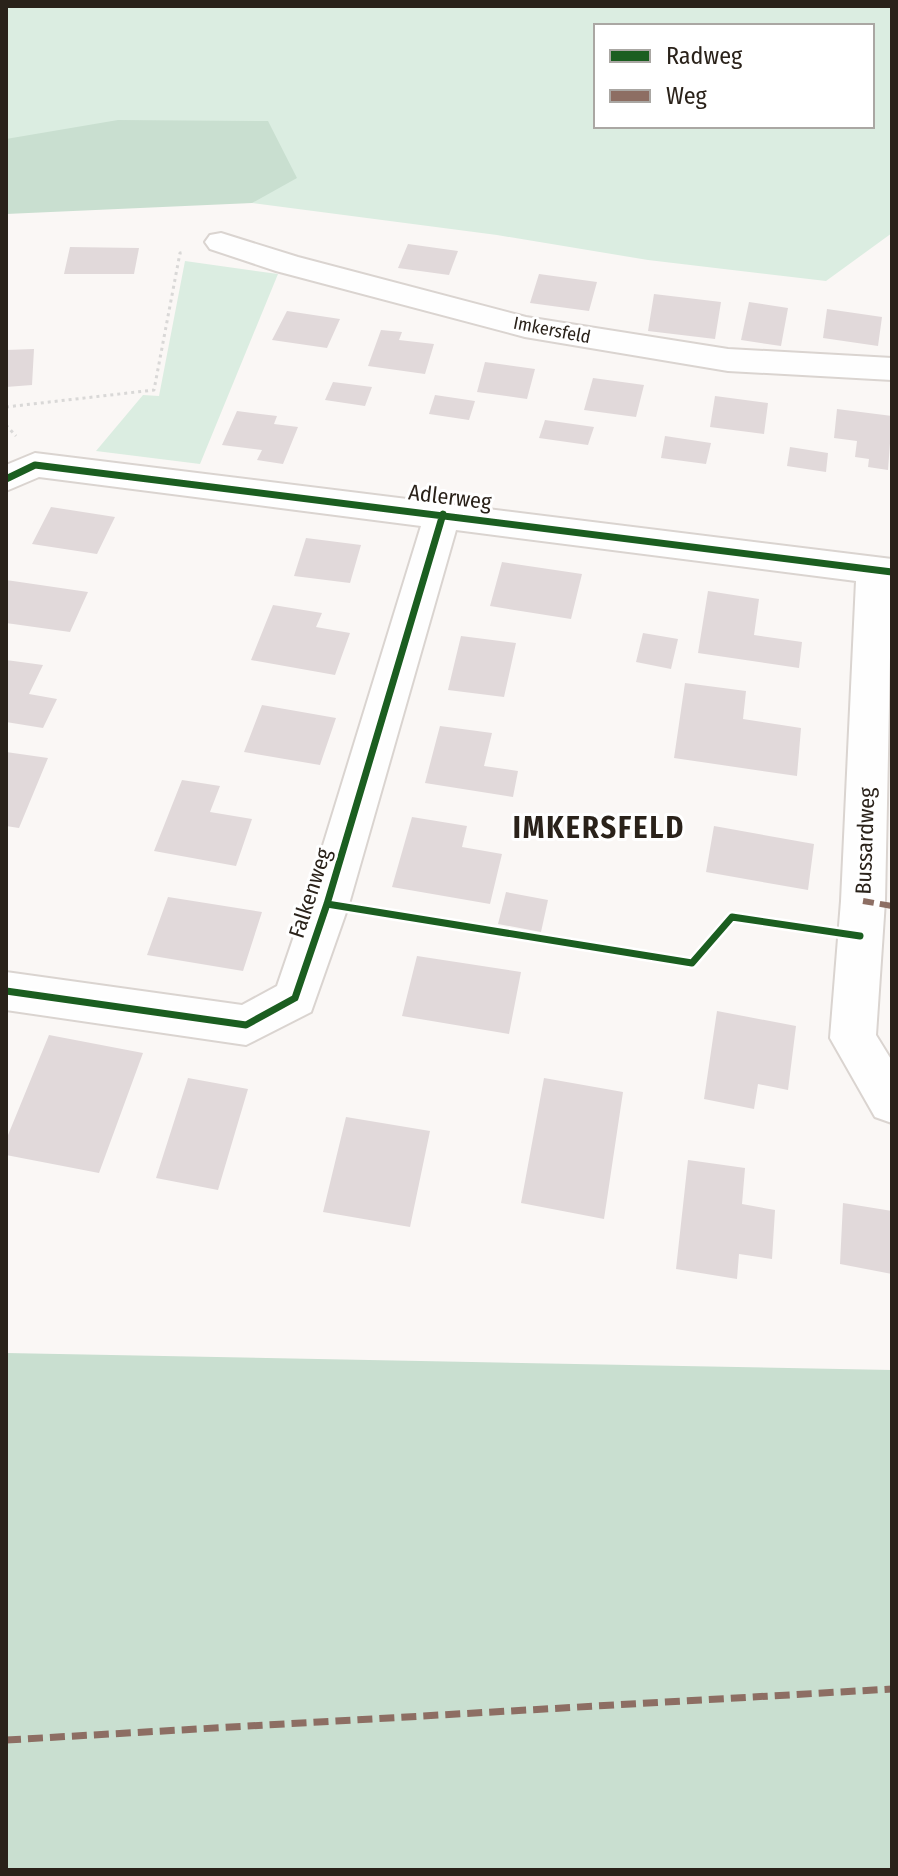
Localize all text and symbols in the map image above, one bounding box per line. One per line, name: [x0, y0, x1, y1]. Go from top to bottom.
legend: [594, 24, 874, 128]
text: Radweg: [666, 42, 743, 70]
text: Weg: [666, 82, 708, 110]
street label: Imkersfeld: [512, 312, 592, 348]
street label: Adlerweg: [407, 479, 494, 516]
street label: Bussardweg: [850, 786, 880, 895]
district label: IMKERSFELD: [513, 810, 685, 846]
street label: Falkenweg: [283, 844, 337, 941]

